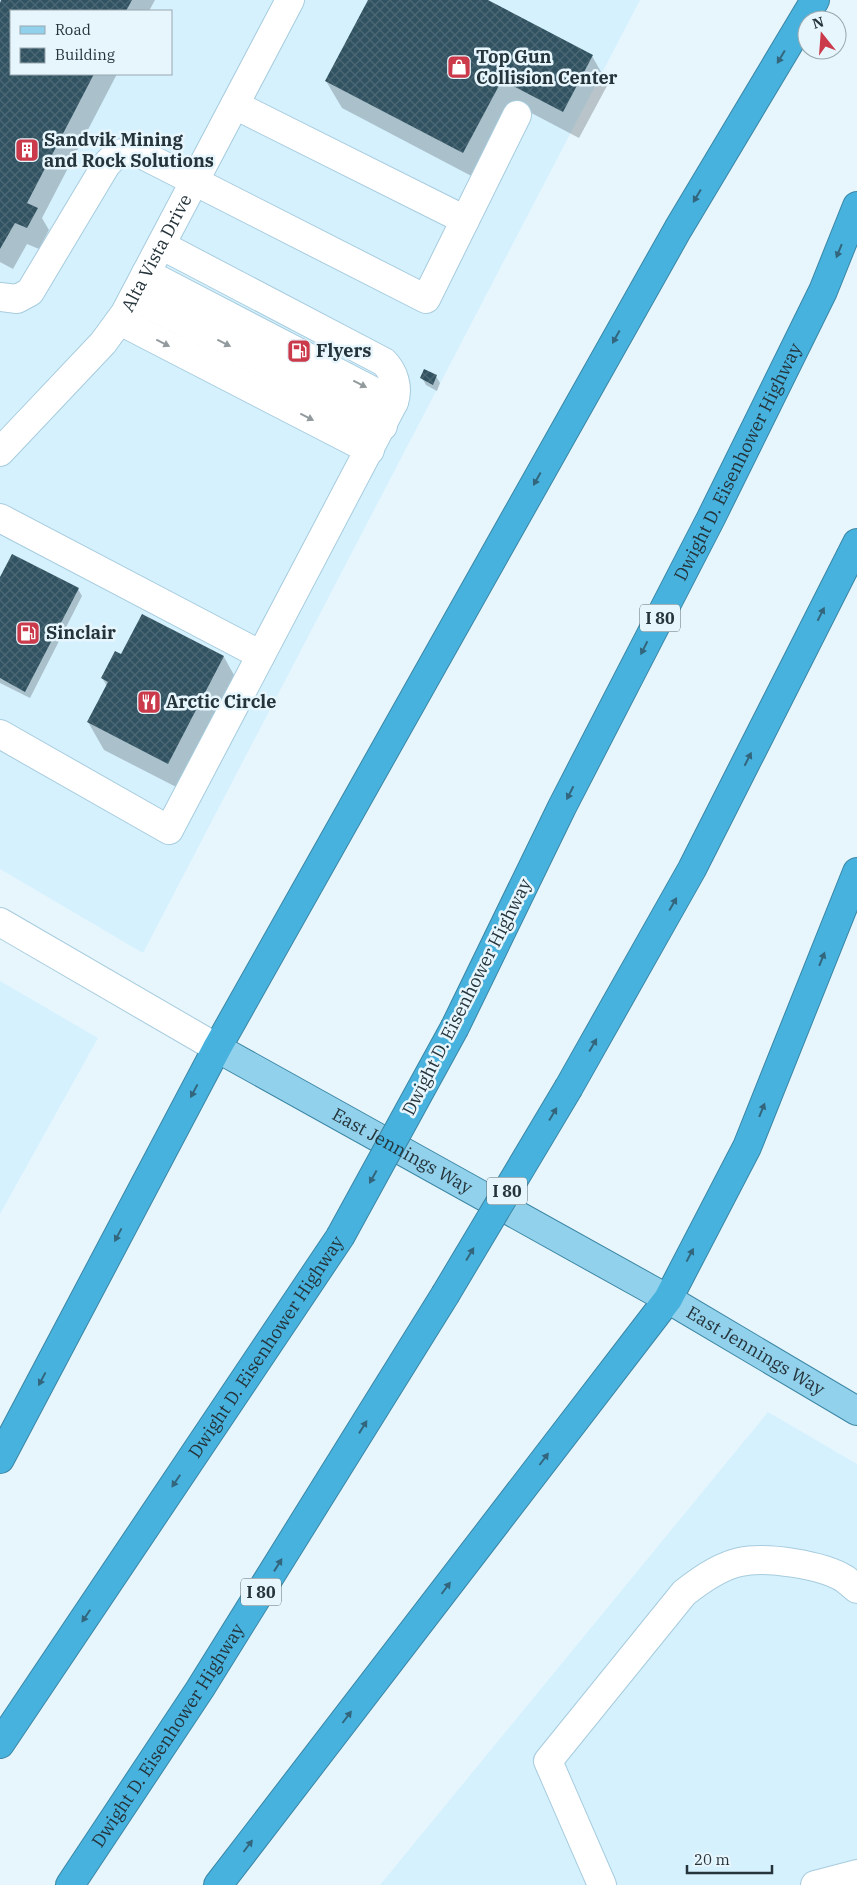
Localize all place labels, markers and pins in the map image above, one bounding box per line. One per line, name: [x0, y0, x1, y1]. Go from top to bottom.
place label: Top Gun Collision Center: [476, 45, 618, 89]
shop icon: Top Gun Collision Center: [446, 54, 472, 80]
place label: Sandvik Mining and Rock Solutions: [44, 128, 214, 172]
building icon: Sandvik Mining and Rock Solutions: [14, 137, 40, 163]
fuel station icon: Flyers: [286, 338, 312, 364]
place label: Flyers: [316, 339, 371, 362]
fuel station icon: Sinclair: [15, 620, 41, 646]
place label: Sinclair: [46, 621, 116, 644]
restaurant icon: Arctic Circle: [136, 689, 162, 715]
place label: Arctic Circle: [166, 690, 276, 713]

